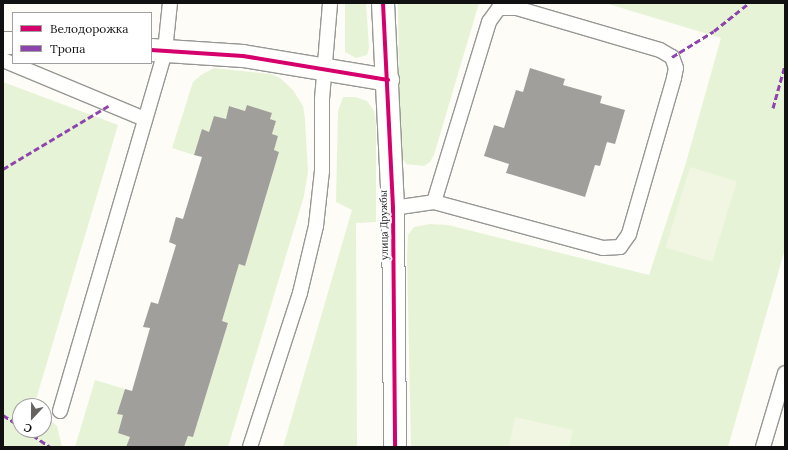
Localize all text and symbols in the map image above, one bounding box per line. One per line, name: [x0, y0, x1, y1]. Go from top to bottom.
legend: [12, 12, 152, 64]
text: Велодорожка: [50, 21, 128, 36]
text: Тропа: [50, 41, 85, 56]
street label: улица Дружбы: [377, 190, 391, 260]
north arrow: [12, 398, 52, 438]
text: С: [22, 420, 34, 436]

